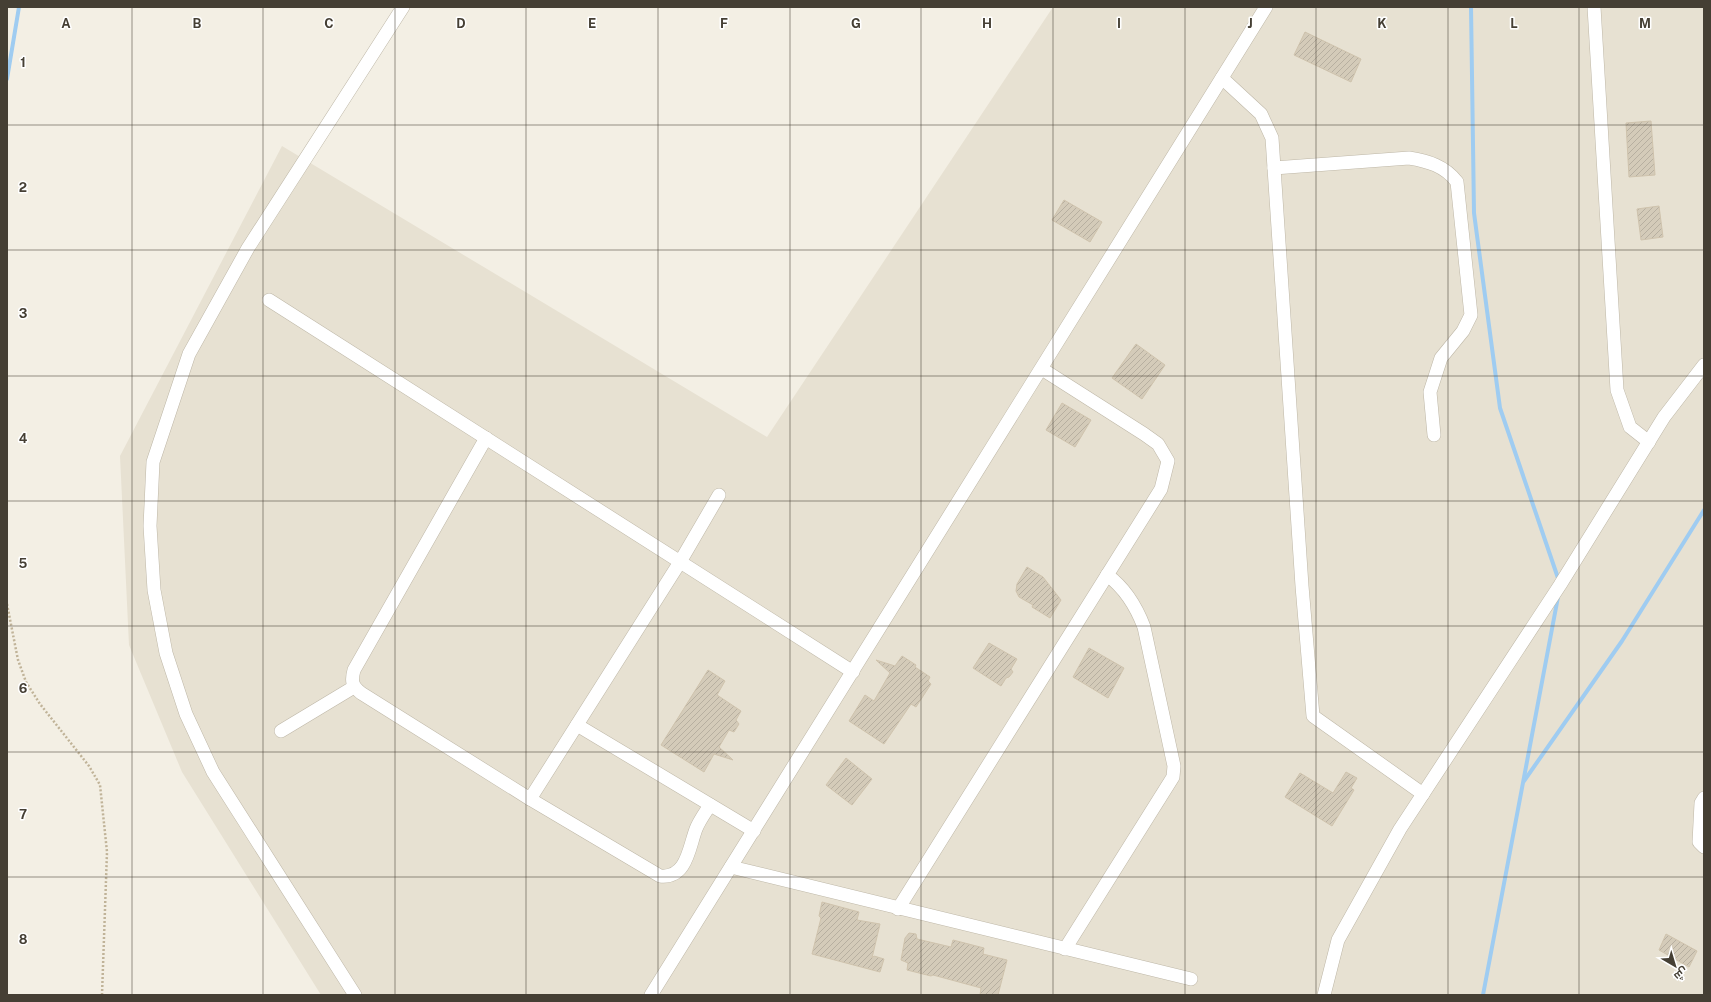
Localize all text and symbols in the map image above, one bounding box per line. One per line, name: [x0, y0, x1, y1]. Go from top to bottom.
text: A: [61, 16, 71, 31]
text: B: [193, 16, 202, 31]
text: C: [324, 16, 334, 31]
text: D: [456, 16, 466, 31]
text: E: [588, 16, 596, 31]
text: F: [720, 16, 728, 31]
text: G: [851, 16, 861, 31]
text: H: [982, 16, 992, 31]
text: I: [1117, 16, 1121, 31]
text: J: [1247, 16, 1253, 31]
text: K: [1377, 16, 1387, 31]
text: L: [1510, 16, 1518, 31]
text: M: [1639, 16, 1651, 31]
text: 1: [20, 55, 26, 70]
text: 2: [19, 180, 27, 195]
text: 3: [19, 306, 28, 321]
text: 4: [19, 431, 28, 446]
text: 5: [19, 556, 28, 571]
text: 6: [19, 681, 28, 696]
text: 7: [19, 807, 27, 822]
text: 8: [19, 932, 28, 947]
north arrow: [1655, 946, 1695, 986]
text: ش: [1671, 964, 1690, 983]

